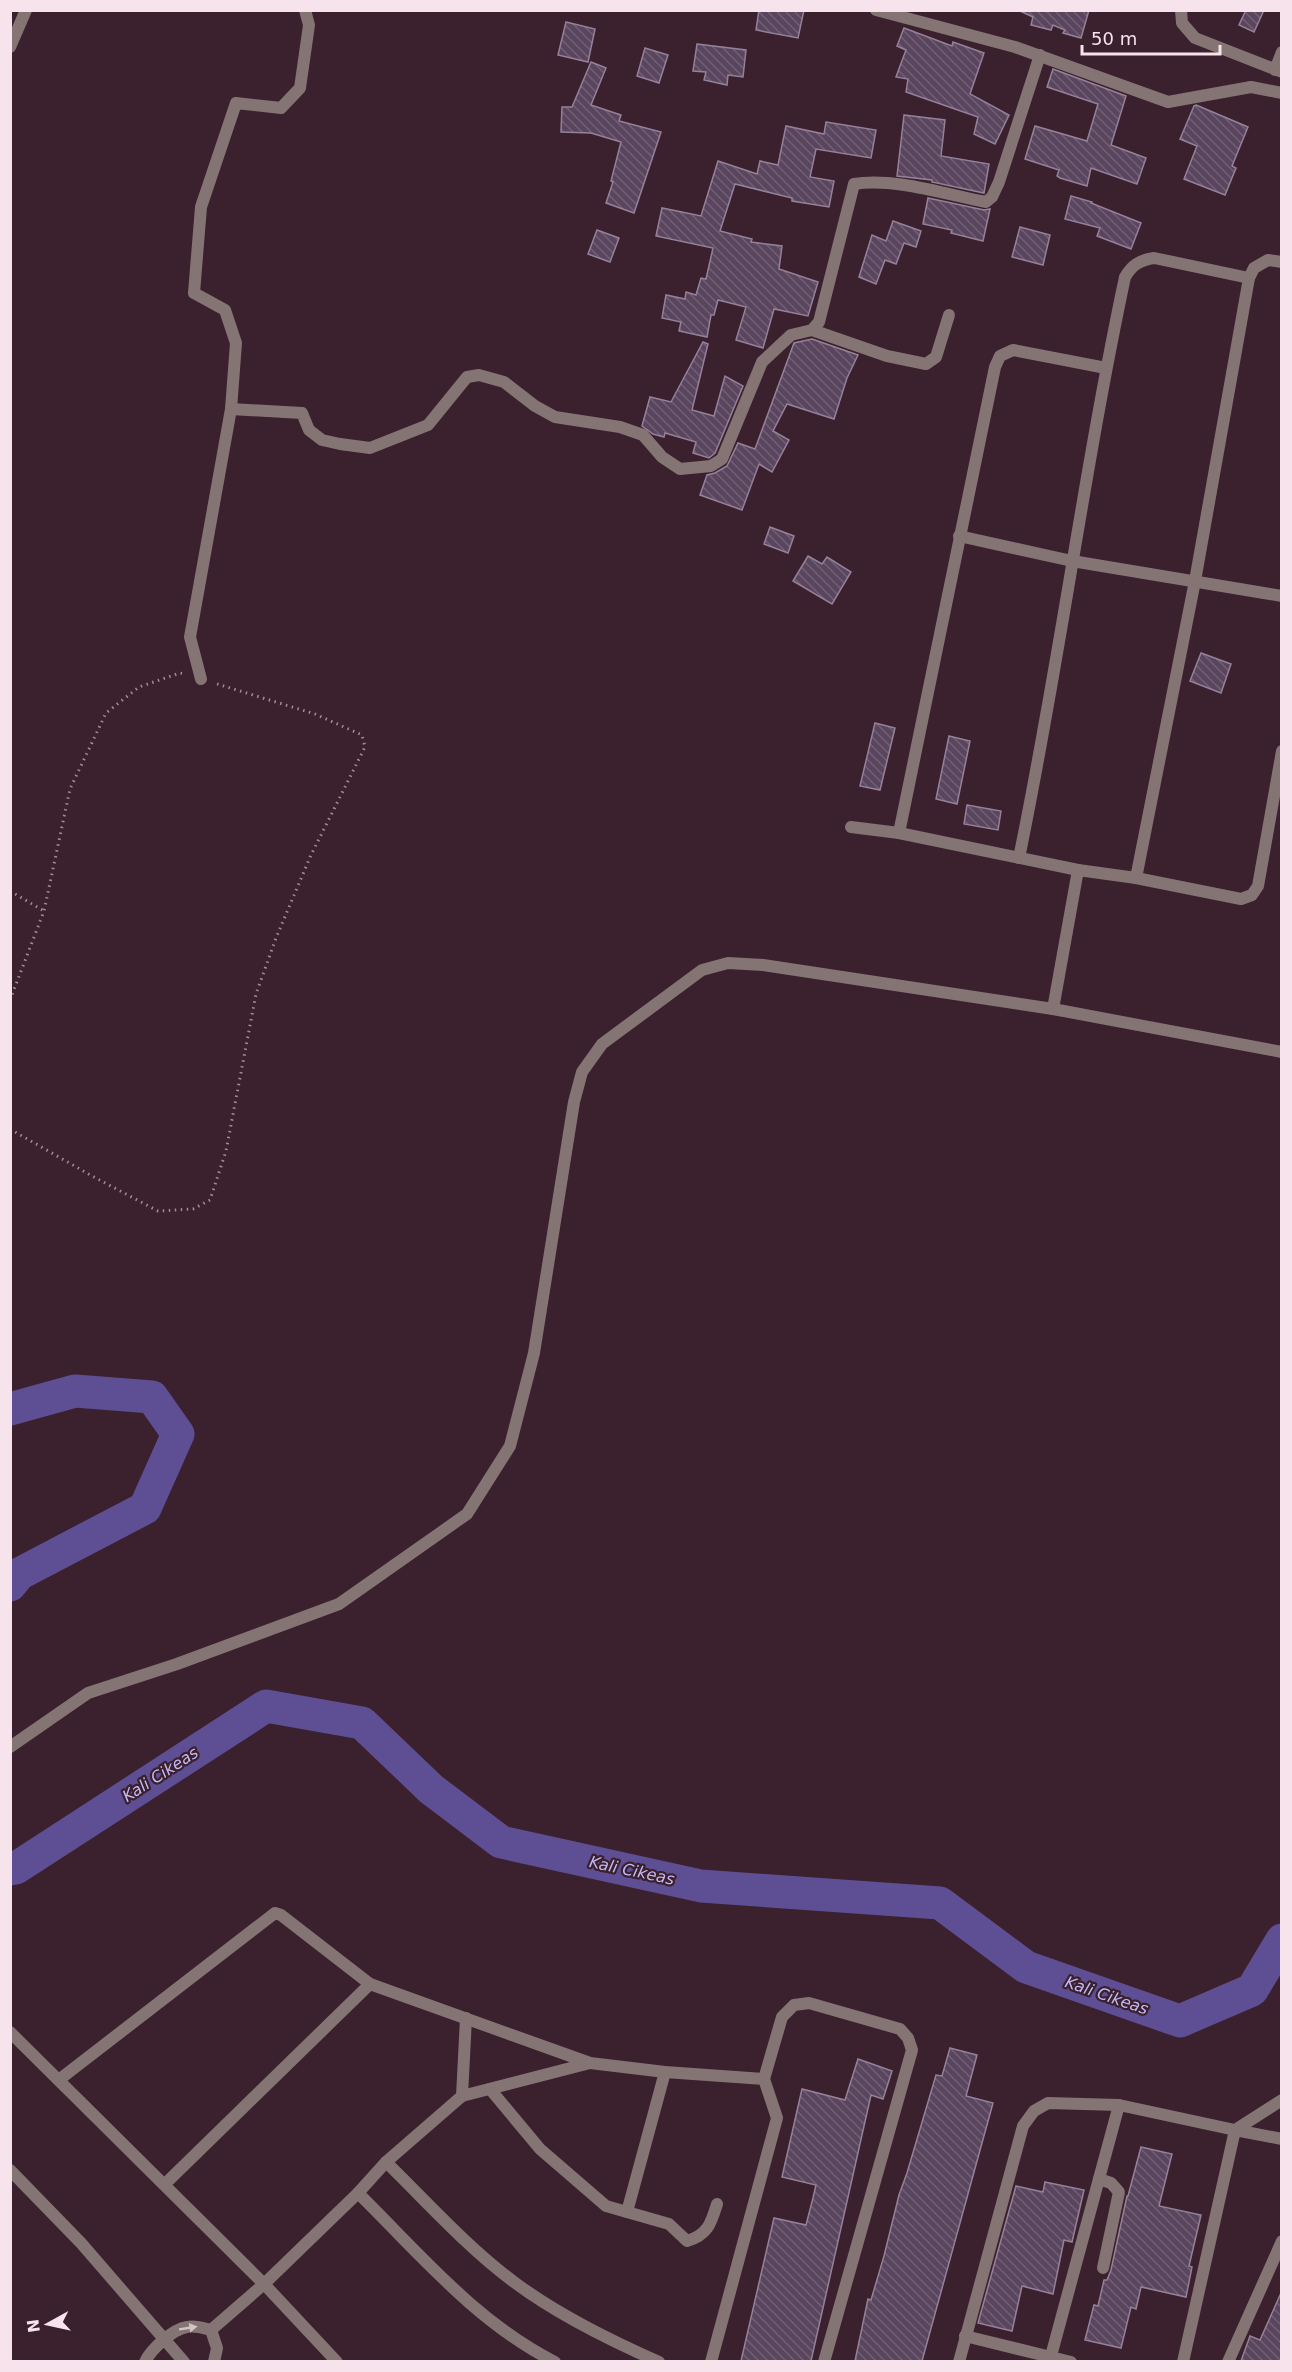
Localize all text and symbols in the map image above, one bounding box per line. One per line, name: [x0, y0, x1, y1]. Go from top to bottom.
scale bar: [1082, 18, 1220, 56]
text: 50 m: [1091, 28, 1137, 49]
water label: Kali Cikeas: [119, 1743, 202, 1806]
water label: Kali Cikeas: [588, 1852, 676, 1889]
water label: Kali Cikeas: [1063, 1972, 1151, 2019]
north arrow: [18, 2294, 78, 2354]
text: N: [23, 2318, 44, 2334]
one-way arrow: [179, 2324, 198, 2333]

